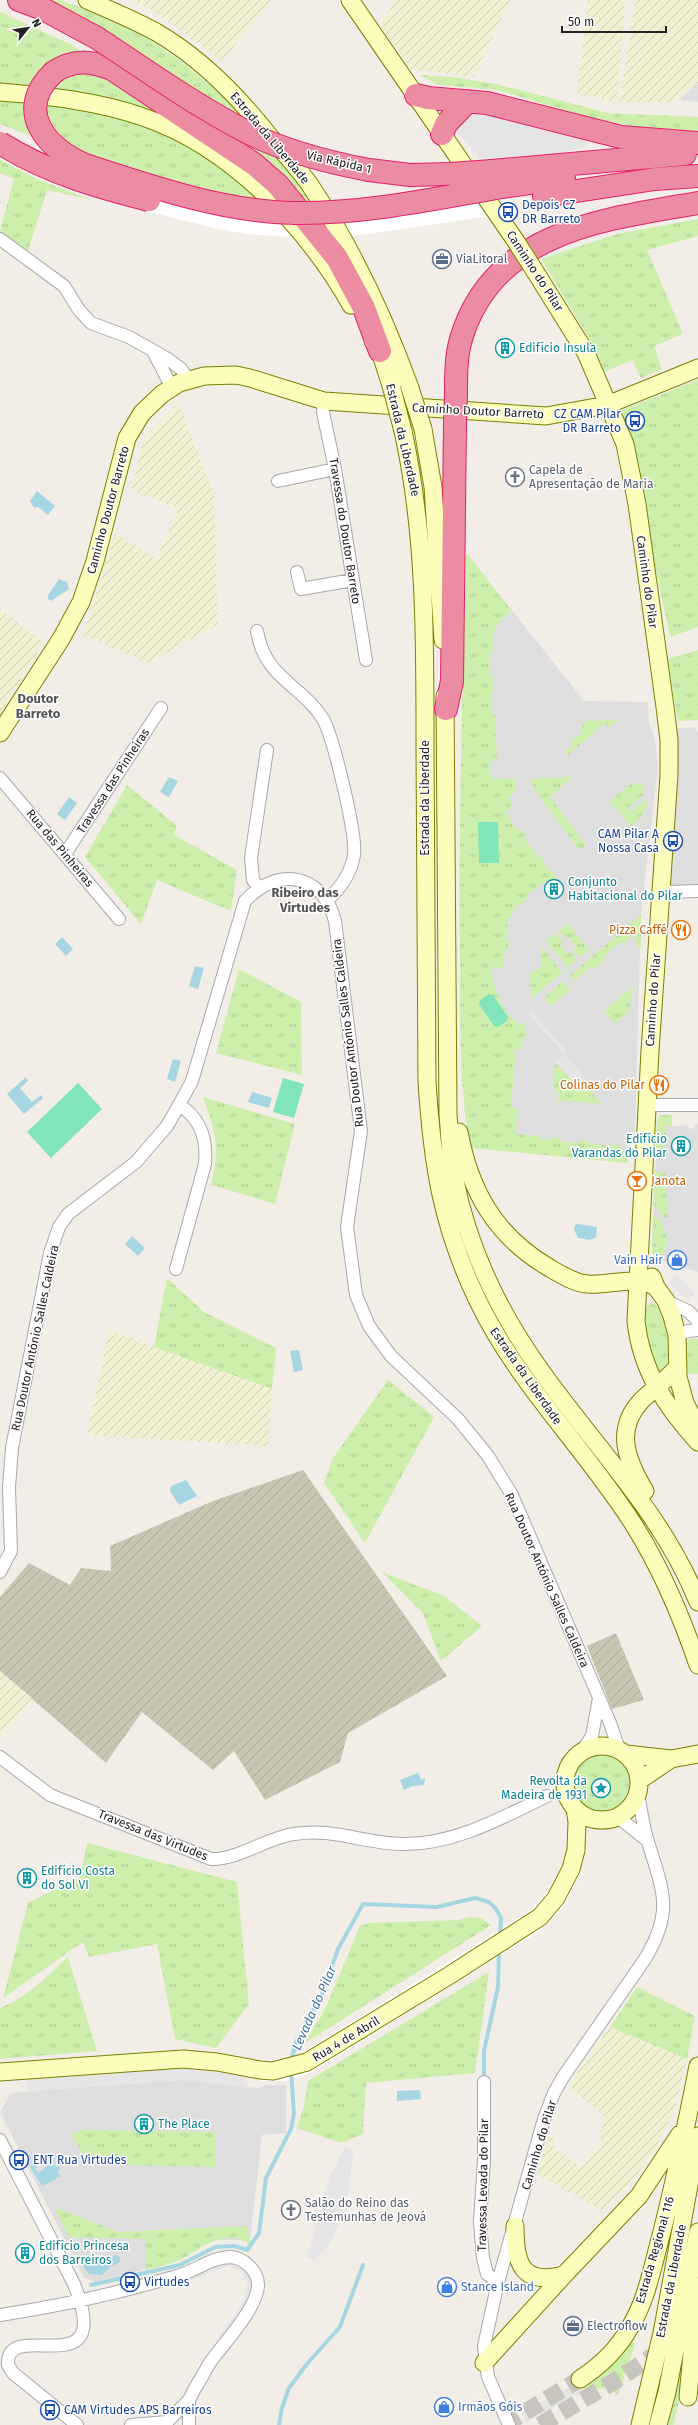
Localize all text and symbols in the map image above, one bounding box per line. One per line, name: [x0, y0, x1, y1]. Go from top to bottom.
north arrow: [8, 8, 48, 48]
scale bar: [562, 8, 666, 34]
text: 50 m: [568, 15, 594, 29]
text: N: [29, 17, 44, 30]
street label: Estrada da Liberdade: [228, 89, 312, 187]
street label: Via Rápida 1: [305, 148, 373, 176]
place label: Depois CZ DR Barreto: [522, 198, 581, 226]
bus stop icon: Depois CZ DR Barreto: [497, 201, 519, 223]
street label: Caminho do Pilar: [504, 228, 566, 314]
office icon: ViaLitoral: [431, 248, 453, 270]
place label: ViaLitoral: [456, 252, 508, 266]
building icon: Edifício Insula: [494, 337, 516, 359]
place label: Edifício Insula: [519, 341, 596, 355]
street label: Estrada da Liberdade: [383, 382, 423, 498]
street label: Caminho Doutor Barreto: [412, 401, 544, 421]
place label: CZ CAM Pilar DR Barreto: [554, 407, 621, 435]
bus stop icon: CZ CAM Pilar DR Barreto: [624, 410, 646, 432]
street label: Caminho Doutor Barreto: [84, 444, 132, 576]
street label: Travessa do Doutor Barreto: [327, 457, 363, 605]
place label: Capela de Apresentação de Maria: [529, 463, 653, 491]
church icon: Capela de Apresentação de Maria: [504, 466, 526, 488]
street label: Caminho do Pilar: [634, 535, 660, 630]
district label: Doutor Barreto: [16, 691, 61, 721]
street label: Travessa das Pinheiras: [74, 726, 152, 836]
street label: Estrada da Liberdade: [418, 740, 432, 856]
street label: Rua das Pinheiras: [23, 806, 97, 890]
place label: CAM Pilar A Nossa Casa: [598, 827, 659, 855]
bus stop icon: CAM Pilar A Nossa Casa: [662, 830, 684, 852]
place label: Conjunto Habitacional do Pilar: [568, 875, 683, 903]
building icon: Conjunto Habitacional do Pilar: [543, 878, 565, 900]
district label: Ribeiro das Virtudes: [272, 885, 339, 915]
restaurant icon: Pizza Caffé: [670, 919, 692, 941]
place label: Pizza Caffé: [609, 923, 667, 937]
street label: Rua Doutor António Salles Caldeira: [329, 938, 367, 1128]
street label: Caminho do Pilar: [643, 953, 663, 1047]
restaurant icon: Colinas do Pilar: [648, 1074, 670, 1096]
place label: Colinas do Pilar: [560, 1078, 645, 1092]
place label: Edifício Varandas do Pilar: [572, 1132, 667, 1160]
building icon: Edifício Varandas do Pilar: [670, 1135, 692, 1157]
bar icon: Janota: [626, 1170, 648, 1192]
place label: Janota: [651, 1174, 686, 1188]
street label: Rua Doutor António Salles Caldeira: [8, 1244, 62, 1432]
shop icon: Vain Hair: [666, 1249, 688, 1271]
place label: Vain Hair: [614, 1253, 663, 1267]
street label: Estrada da Liberdade: [487, 1325, 565, 1427]
street label: Rua Doutor António Salles Caldeira: [502, 1490, 592, 1670]
place label: Revolta da Madeira de 1931: [501, 1774, 587, 1802]
place icon: Revolta da Madeira de 1931: [590, 1777, 612, 1799]
street label: Travessa das Virtudes: [96, 1807, 210, 1864]
place label: Edifício Costa do Sol VI: [41, 1864, 115, 1892]
building icon: Edifício Costa do Sol VI: [16, 1867, 38, 1889]
water label: Levada do Pilar: [289, 1963, 340, 2052]
street label: Rua 4 de Abril: [310, 2013, 383, 2065]
street label: Caminho do Pilar: [519, 2098, 559, 2192]
building icon: The Place: [133, 2113, 155, 2135]
place label: The Place: [158, 2117, 210, 2131]
street label: Travessa Levada do Pilar: [475, 2118, 491, 2252]
bus stop icon: ENT Rua Virtudes: [8, 2149, 30, 2171]
place label: ENT Rua Virtudes: [33, 2153, 127, 2167]
street label: Estrada Regional 116: [633, 2195, 677, 2305]
place label: Salão do Reino das Testemunhas de Jeová: [305, 2196, 426, 2224]
church icon: Salão do Reino das Testemunhas de Jeová: [280, 2199, 302, 2221]
street label: Estrada da Liberdade: [653, 2223, 689, 2339]
place label: Edifício Princesa dos Barreiros: [39, 2239, 129, 2267]
building icon: Edifício Princesa dos Barreiros: [14, 2242, 36, 2264]
bus stop icon: Virtudes: [119, 2271, 141, 2293]
place label: Virtudes: [144, 2275, 190, 2289]
shop icon: Stance Island: [436, 2276, 458, 2298]
place label: Stance Island: [461, 2280, 534, 2294]
office icon: Electroflow: [562, 2315, 584, 2337]
place label: Electroflow: [587, 2319, 648, 2333]
shop icon: Irmãos Góis: [433, 2396, 455, 2418]
bus stop icon: CAM Virtudes APS Barreiros: [39, 2399, 61, 2421]
place label: Irmãos Góis: [458, 2400, 523, 2414]
place label: CAM Virtudes APS Barreiros: [64, 2403, 212, 2417]

